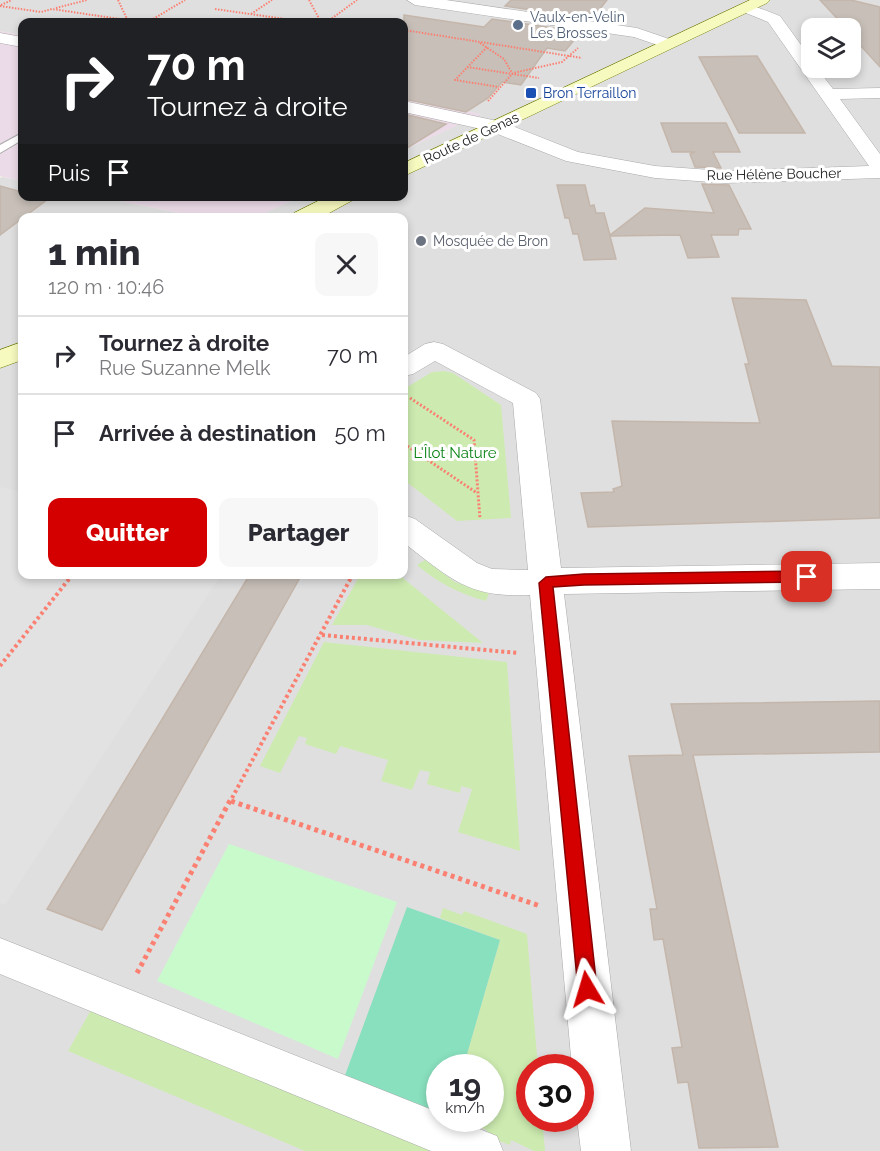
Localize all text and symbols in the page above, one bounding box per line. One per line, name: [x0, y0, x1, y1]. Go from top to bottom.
place label: Vaulx-en-Velin Les Brosses: [530, 9, 625, 41]
marker: Vaulx-en-Velin Les Brosses: [511, 18, 525, 32]
map controls: [801, 18, 861, 78]
button: layers: [801, 18, 861, 78]
text: 70 m: [147, 41, 246, 90]
icon: right: [48, 42, 126, 120]
place label: Bron Terraillon: [543, 85, 636, 101]
marker: Bron Terraillon: [524, 86, 538, 100]
text: Tournez à droite: [147, 91, 348, 122]
street label: Route de Genas: [421, 109, 521, 167]
icon: arrive: [102, 156, 135, 189]
text: Puis: [48, 160, 90, 186]
street label: Rue Hélène Boucher: [707, 165, 841, 183]
text: 1 min: [48, 231, 140, 273]
button: close: [315, 233, 378, 296]
place label: Mosquée de Bron: [433, 233, 548, 249]
marker: Mosquée de Bron: [414, 234, 428, 248]
text: 120 m · 10:46: [48, 275, 164, 299]
text: Tournez à droite: [99, 330, 269, 356]
icon: right: [48, 339, 81, 372]
text: 70 m: [327, 342, 378, 368]
text: Rue Suzanne Melk: [99, 356, 271, 380]
icon: arrive: [48, 417, 81, 450]
text: Arrivée à destination: [99, 420, 316, 446]
text: 50 m: [334, 420, 386, 446]
park label: L'Îlot Nature: [413, 444, 497, 462]
button: Quitter: [48, 498, 207, 567]
button: Partager: [219, 498, 378, 567]
pin: [781, 551, 832, 602]
icon: arrive: [790, 560, 823, 593]
position arrow: [555, 957, 619, 1021]
speed limit sign: 30: [516, 1054, 594, 1132]
text: 19: [449, 1068, 481, 1103]
text: km/h: [445, 1099, 485, 1117]

